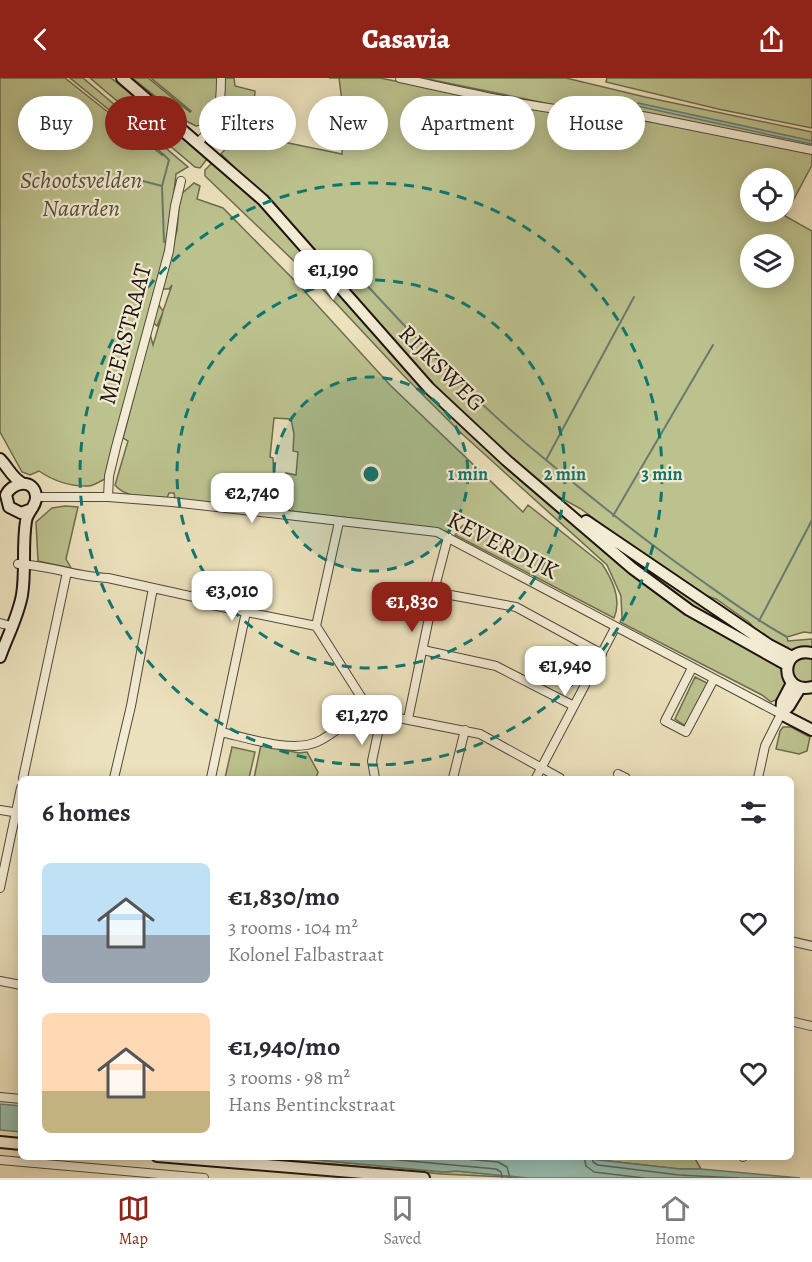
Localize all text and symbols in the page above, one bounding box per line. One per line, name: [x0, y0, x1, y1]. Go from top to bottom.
text: Casavia: [362, 21, 450, 57]
icon: back: [24, 23, 57, 56]
icon: share: [755, 23, 788, 56]
chip: Buy: [18, 96, 93, 150]
chip: Rent: [105, 96, 187, 150]
chip: Filters: [199, 96, 296, 150]
chip: New: [308, 96, 388, 150]
chip: Apartment: [400, 96, 535, 150]
chip: House: [547, 96, 645, 150]
park label: Schootsvelden Naarden: [20, 164, 142, 224]
map controls: [740, 168, 794, 288]
button: locate: [740, 168, 794, 222]
button: layers: [740, 234, 794, 288]
pin: €1,190: [284, 250, 382, 301]
text: €1,190: [308, 256, 358, 283]
street label: MEERSTRAAT: [91, 260, 159, 408]
street label: RIJKSWEG: [392, 318, 492, 418]
text: 1 min: [448, 462, 488, 486]
text: 2 min: [544, 462, 586, 486]
text: 3 min: [641, 462, 683, 486]
centre of rings: [361, 464, 381, 484]
pin: €2,740: [203, 473, 301, 524]
text: €2,740: [225, 479, 279, 506]
street label: KEVERDIJK: [442, 503, 564, 587]
pin: €3,010: [183, 571, 281, 622]
text: €3,010: [206, 577, 258, 604]
pin: €1,830: [363, 582, 461, 633]
text: €1,830: [386, 588, 438, 615]
pin: €1,940: [516, 646, 614, 697]
text: €1,940: [539, 652, 591, 679]
pin: €1,270: [313, 695, 411, 746]
text: €1,270: [336, 701, 388, 728]
text: 6 homes: [42, 795, 131, 830]
icon: filters: [737, 796, 770, 829]
text: €1,830/mo: [228, 879, 340, 914]
icon: home: [90, 887, 162, 959]
icon: heart: [737, 907, 770, 940]
text: 3 rooms · 104 m²: [228, 914, 358, 941]
text: Kolonel Falbastraat: [228, 941, 384, 968]
text: €1,940/mo: [228, 1029, 340, 1064]
icon: home: [90, 1037, 162, 1109]
icon: heart: [737, 1057, 770, 1090]
text: 3 rooms · 98 m²: [228, 1064, 350, 1091]
text: Hans Bentinckstraat: [228, 1091, 396, 1118]
tab: Map: [117, 1192, 150, 1250]
tab: Saved: [383, 1192, 421, 1250]
tab: Home: [655, 1192, 695, 1250]

